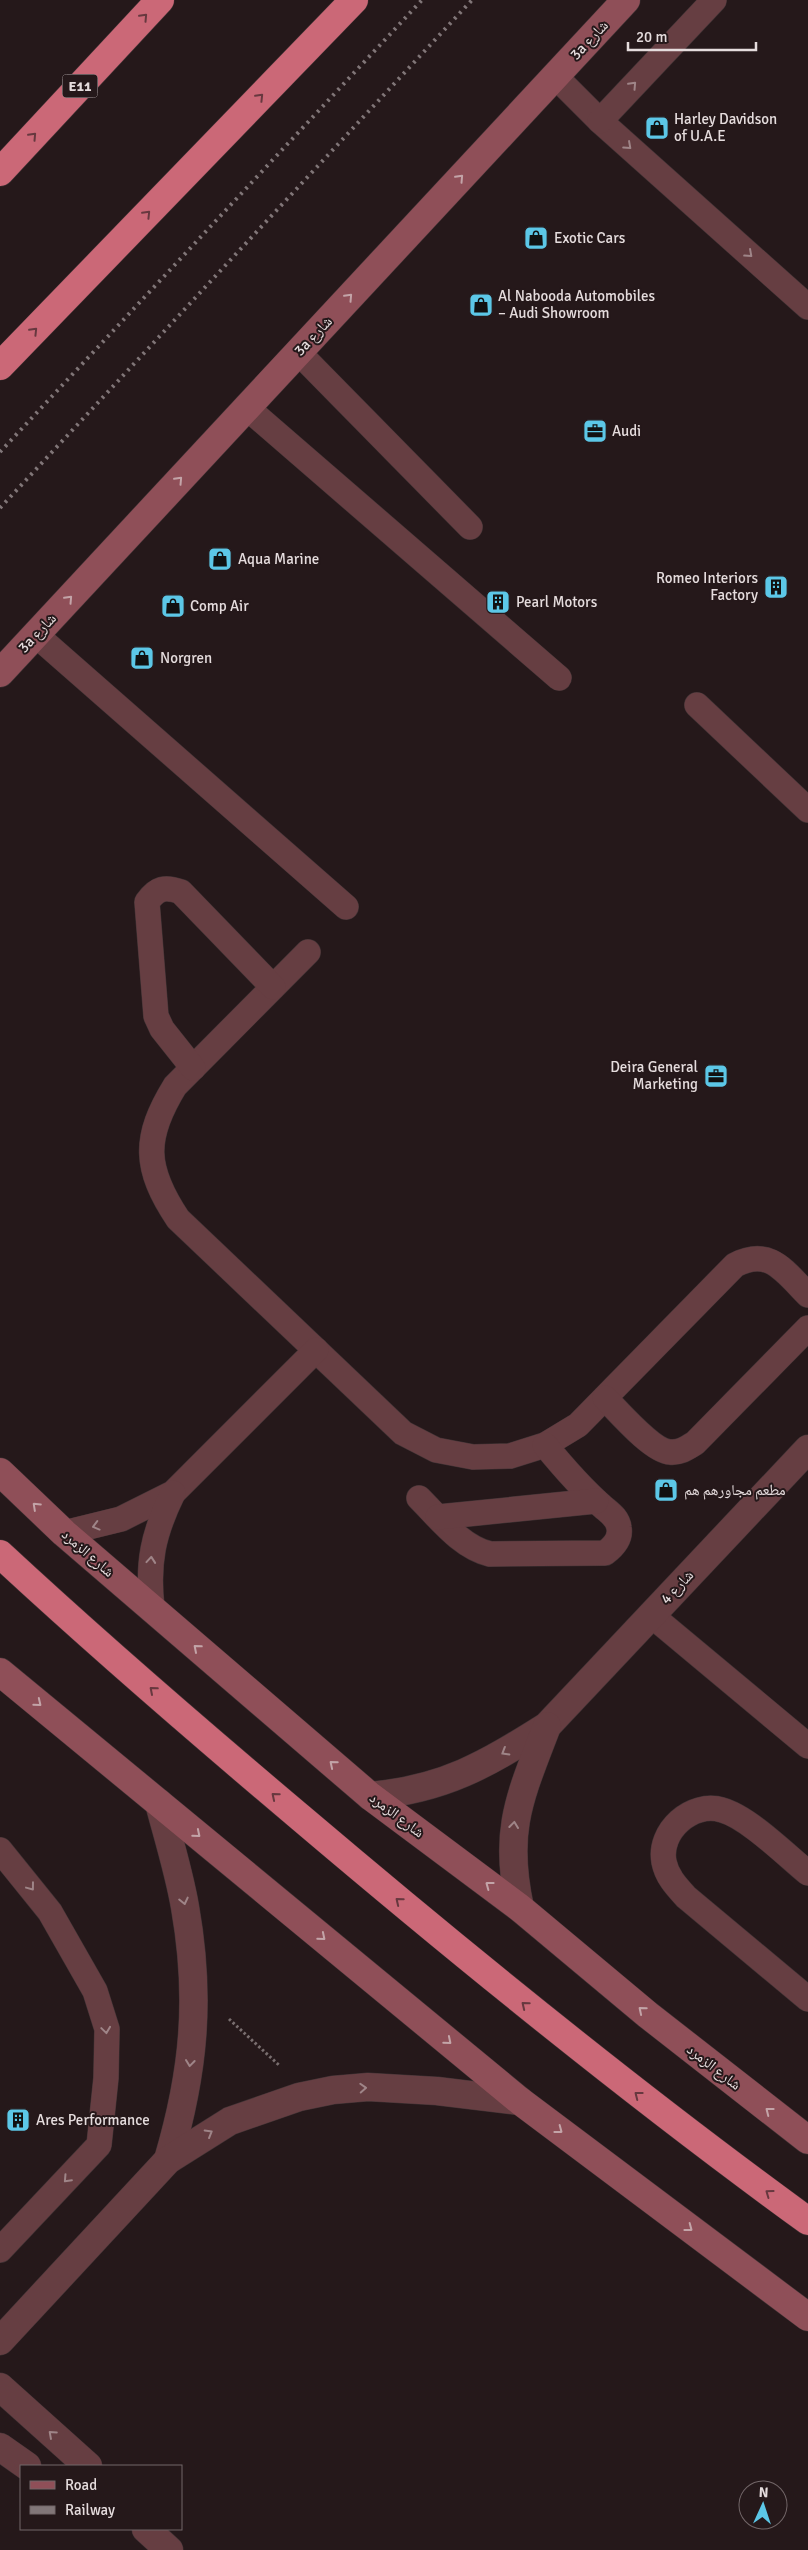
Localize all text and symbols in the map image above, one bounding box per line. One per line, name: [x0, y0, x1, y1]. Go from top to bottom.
one-way arrow: [138, 14, 147, 23]
street label: 3a شارع: [566, 16, 613, 64]
scale bar: [628, 20, 756, 52]
text: 20 m: [636, 28, 667, 46]
road number: E11: [62, 74, 98, 98]
one-way arrow: [627, 82, 636, 91]
one-way arrow: [254, 94, 263, 103]
place label: Harley Davidson of U.A.E: [674, 110, 777, 145]
shop icon: Harley Davidson of U.A.E: [644, 115, 670, 141]
one-way arrow: [27, 133, 36, 142]
one-way arrow: [623, 140, 632, 149]
one-way arrow: [454, 174, 463, 183]
one-way arrow: [141, 211, 150, 220]
shop icon: Exotic Cars: [523, 225, 549, 251]
place label: Exotic Cars: [554, 229, 626, 247]
one-way arrow: [744, 249, 753, 258]
place label: Al Nabooda Automobiles – Audi Showroom: [498, 287, 656, 322]
shop icon: Al Nabooda Automobiles – Audi Showroom: [468, 292, 494, 318]
one-way arrow: [343, 293, 352, 302]
street label: 3a شارع: [290, 312, 337, 360]
one-way arrow: [28, 327, 37, 336]
office icon: Audi: [582, 418, 608, 444]
place label: Audi: [612, 422, 641, 440]
one-way arrow: [173, 476, 182, 485]
shop icon: Aqua Marine: [207, 546, 233, 572]
place label: Aqua Marine: [238, 550, 319, 568]
place label: Romeo Interiors Factory: [656, 569, 758, 604]
building icon: Romeo Interiors Factory: [763, 574, 789, 600]
building icon: Pearl Motors: [485, 589, 511, 615]
shop icon: Comp Air: [160, 593, 186, 619]
place label: Pearl Motors: [516, 593, 598, 611]
one-way arrow: [63, 596, 72, 605]
place label: Comp Air: [190, 597, 249, 615]
street label: 3a شارع: [14, 609, 61, 657]
shop icon: Norgren: [129, 645, 155, 671]
place label: Norgren: [160, 649, 212, 667]
place label: Deira General Marketing: [610, 1058, 698, 1093]
office icon: Deira General Marketing: [703, 1063, 729, 1089]
shop icon: مطعم مجاورهم هم: [653, 1477, 679, 1503]
place label: مطعم مجاورهم هم: [684, 1481, 786, 1500]
one-way arrow: [33, 1503, 42, 1512]
one-way arrow: [92, 1520, 101, 1531]
street label: شارع الزمرد: [57, 1525, 118, 1582]
one-way arrow: [145, 1555, 156, 1563]
street label: شارع 4: [657, 1566, 698, 1608]
one-way arrow: [194, 1645, 203, 1654]
one-way arrow: [149, 1687, 158, 1696]
one-way arrow: [32, 1698, 41, 1707]
one-way arrow: [502, 1746, 511, 1755]
one-way arrow: [330, 1762, 339, 1770]
street label: شارع الزمرد: [366, 1789, 428, 1842]
one-way arrow: [272, 1793, 281, 1802]
one-way arrow: [508, 1821, 519, 1829]
one-way arrow: [191, 1828, 200, 1837]
one-way arrow: [25, 1881, 34, 1891]
one-way arrow: [485, 1882, 495, 1891]
one-way arrow: [178, 1897, 189, 1906]
one-way arrow: [396, 1898, 405, 1907]
one-way arrow: [317, 1932, 326, 1941]
one-way arrow: [522, 2002, 531, 2010]
one-way arrow: [639, 2007, 648, 2015]
one-way arrow: [100, 2025, 110, 2034]
one-way arrow: [442, 2035, 451, 2043]
street label: شارع الزمرد: [683, 2040, 745, 2095]
one-way arrow: [186, 2059, 196, 2067]
one-way arrow: [360, 2082, 368, 2093]
one-way arrow: [635, 2093, 644, 2101]
building icon: Ares Performance: [5, 2107, 31, 2133]
one-way arrow: [766, 2108, 775, 2116]
place label: Ares Performance: [36, 2111, 150, 2129]
one-way arrow: [553, 2124, 563, 2133]
one-way arrow: [204, 2130, 213, 2140]
one-way arrow: [64, 2173, 73, 2182]
one-way arrow: [765, 2189, 774, 2199]
one-way arrow: [683, 2222, 693, 2231]
one-way arrow: [49, 2430, 58, 2439]
legend: [20, 2465, 182, 2530]
text: Road: [65, 2476, 97, 2494]
north arrow: [738, 2480, 788, 2530]
text: N: [758, 2484, 769, 2501]
text: Railway: [65, 2501, 115, 2519]

